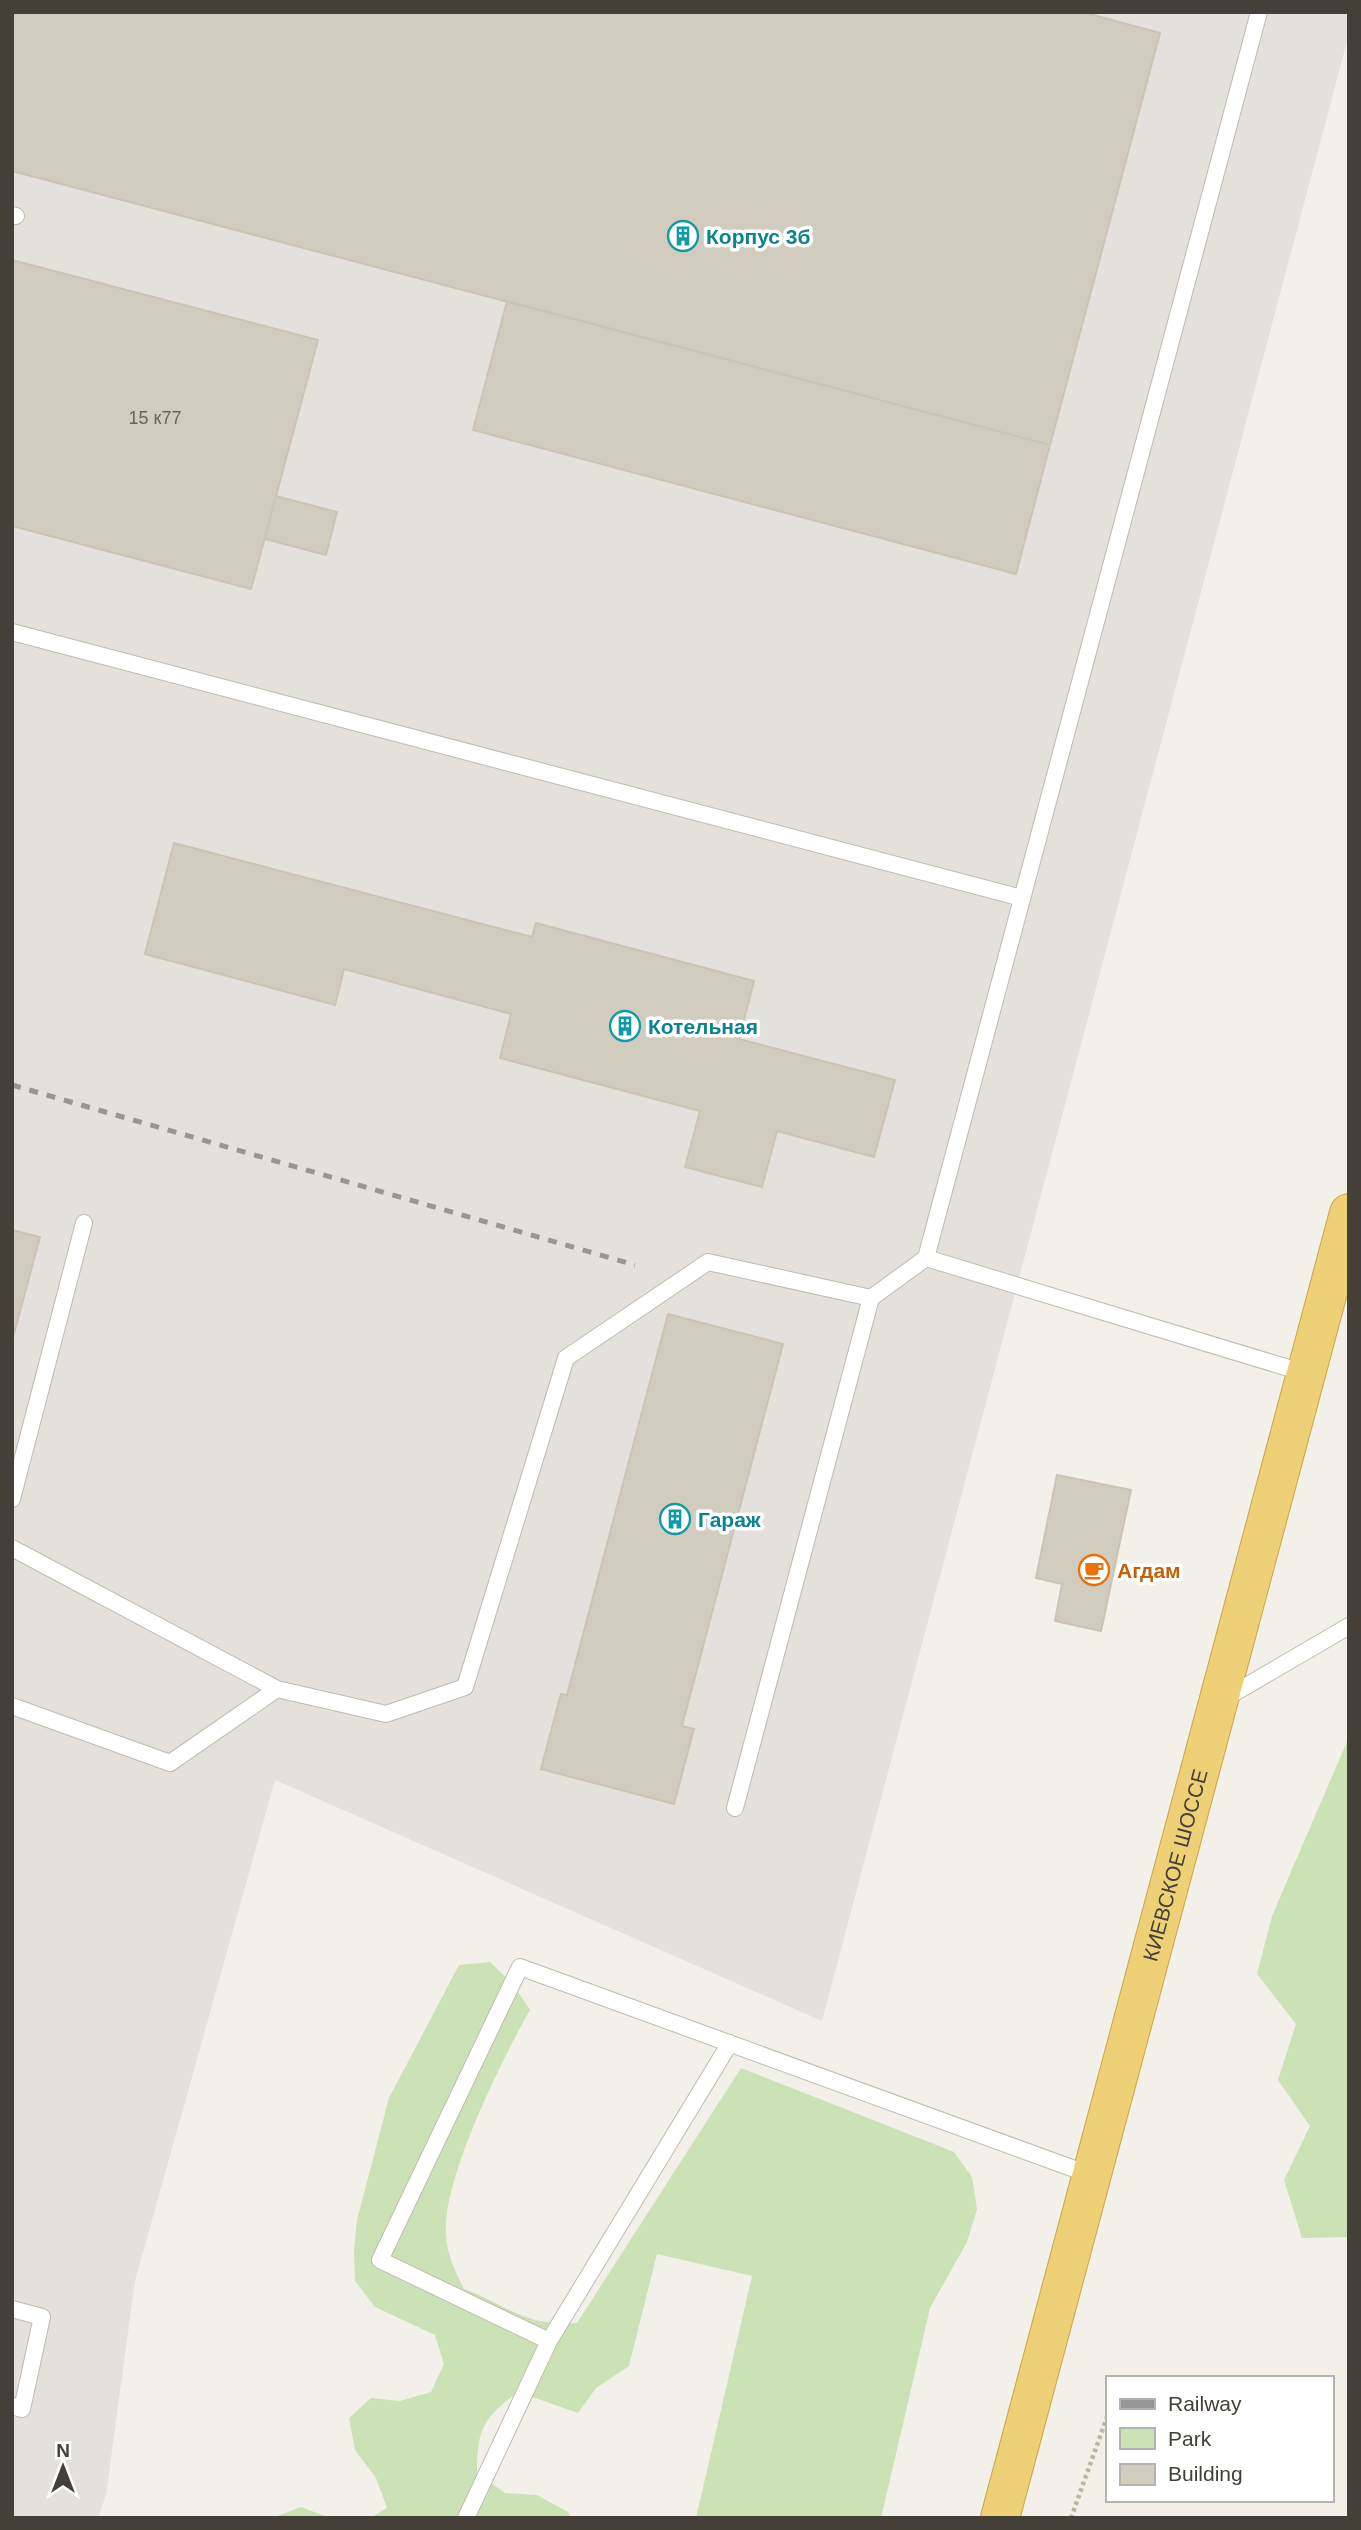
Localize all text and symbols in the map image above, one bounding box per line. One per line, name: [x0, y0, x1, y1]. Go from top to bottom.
building icon: Корпус 3б: [666, 219, 700, 253]
place label: Корпус 3б: [706, 225, 811, 248]
house number: 15 к77: [129, 408, 181, 428]
building icon: Котельная: [608, 1009, 642, 1043]
place label: Котельная: [648, 1015, 758, 1038]
building icon: Гараж: [658, 1502, 692, 1536]
place label: Гараж: [698, 1508, 762, 1531]
cafe icon: Агдам: [1077, 1553, 1111, 1587]
place label: Агдам: [1117, 1559, 1181, 1582]
street label: КИЕВСКОЕ ШОССЕ: [1138, 1766, 1211, 1964]
legend: [1106, 2376, 1333, 2502]
text: Railway: [1168, 2392, 1242, 2415]
text: Park: [1168, 2427, 1212, 2450]
north arrow: [28, 2432, 98, 2502]
text: N: [56, 2440, 70, 2461]
text: Building: [1168, 2462, 1243, 2485]

